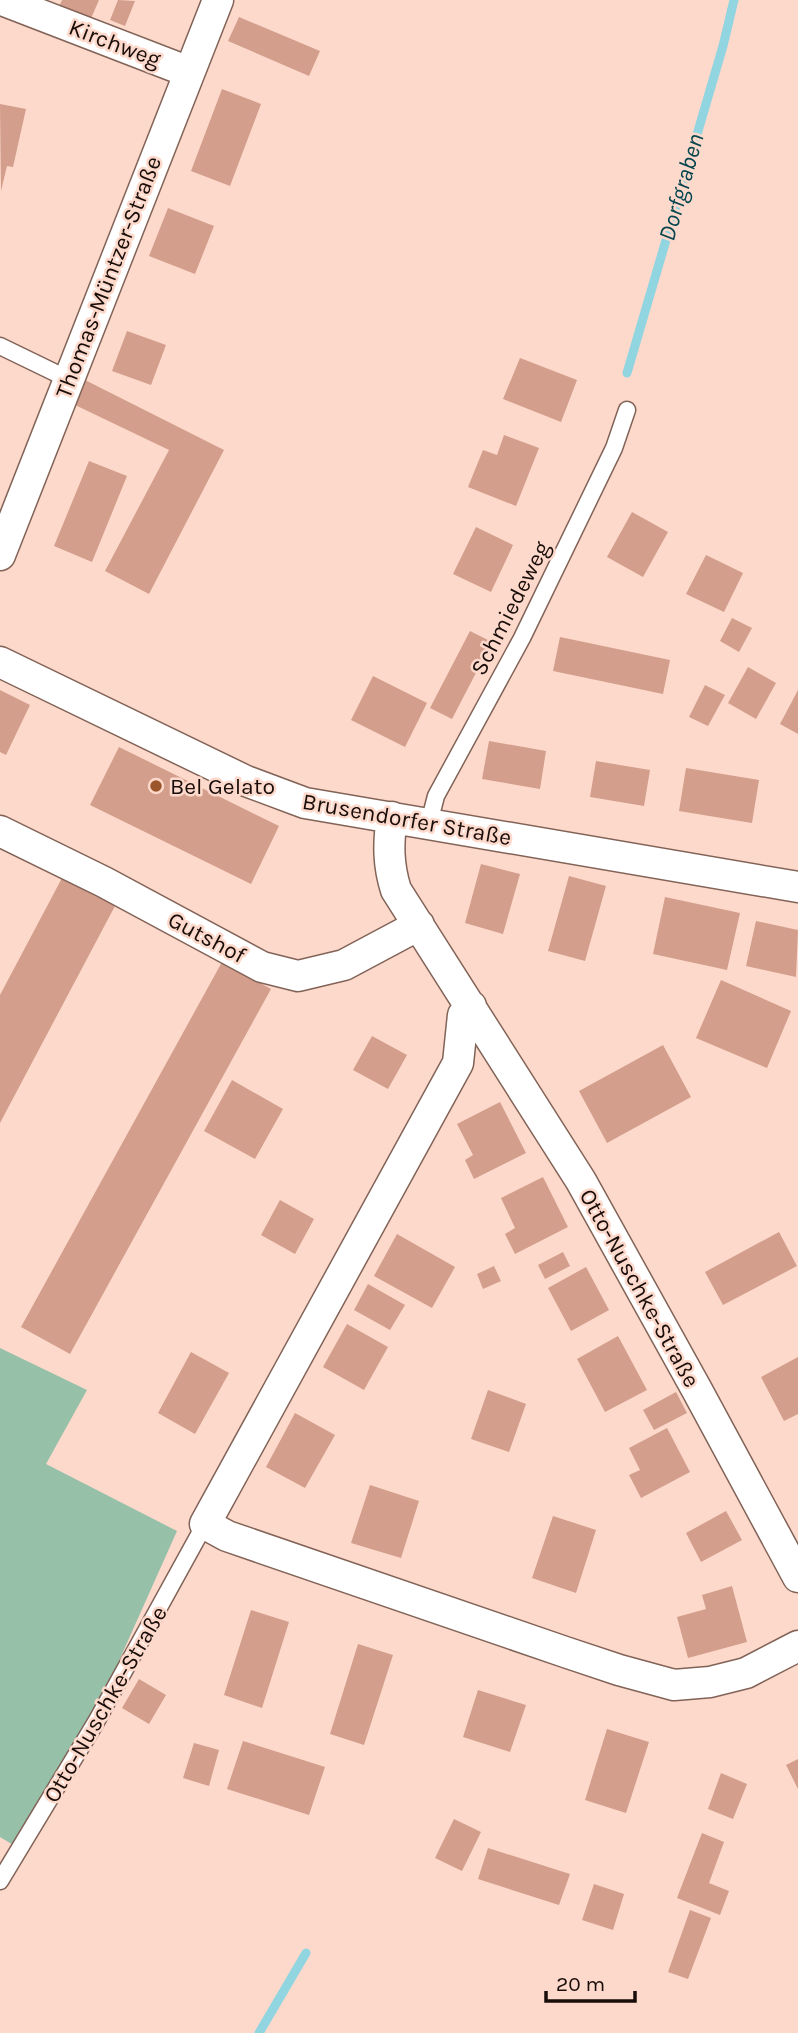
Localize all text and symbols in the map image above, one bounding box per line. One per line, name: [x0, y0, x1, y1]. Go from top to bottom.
street label: Kirchweg: [65, 14, 165, 73]
water label: Dorfgraben: [652, 130, 710, 244]
street label: Thomas-Müntzer-Straße: [50, 153, 167, 402]
street label: Schmiedeweg: [465, 537, 556, 680]
place label: Bel Gelato: [170, 773, 275, 800]
marker: Bel Gelato: [148, 778, 164, 794]
street label: Brusendorfer Straße: [300, 788, 514, 851]
street label: Gutshof: [163, 906, 250, 969]
street label: Otto-Nuschke-Straße: [574, 1184, 705, 1392]
street label: Otto-Nuschke-Straße: [38, 1601, 173, 1807]
scale bar: [546, 1960, 635, 2004]
text: 20 m: [556, 1972, 605, 1996]

